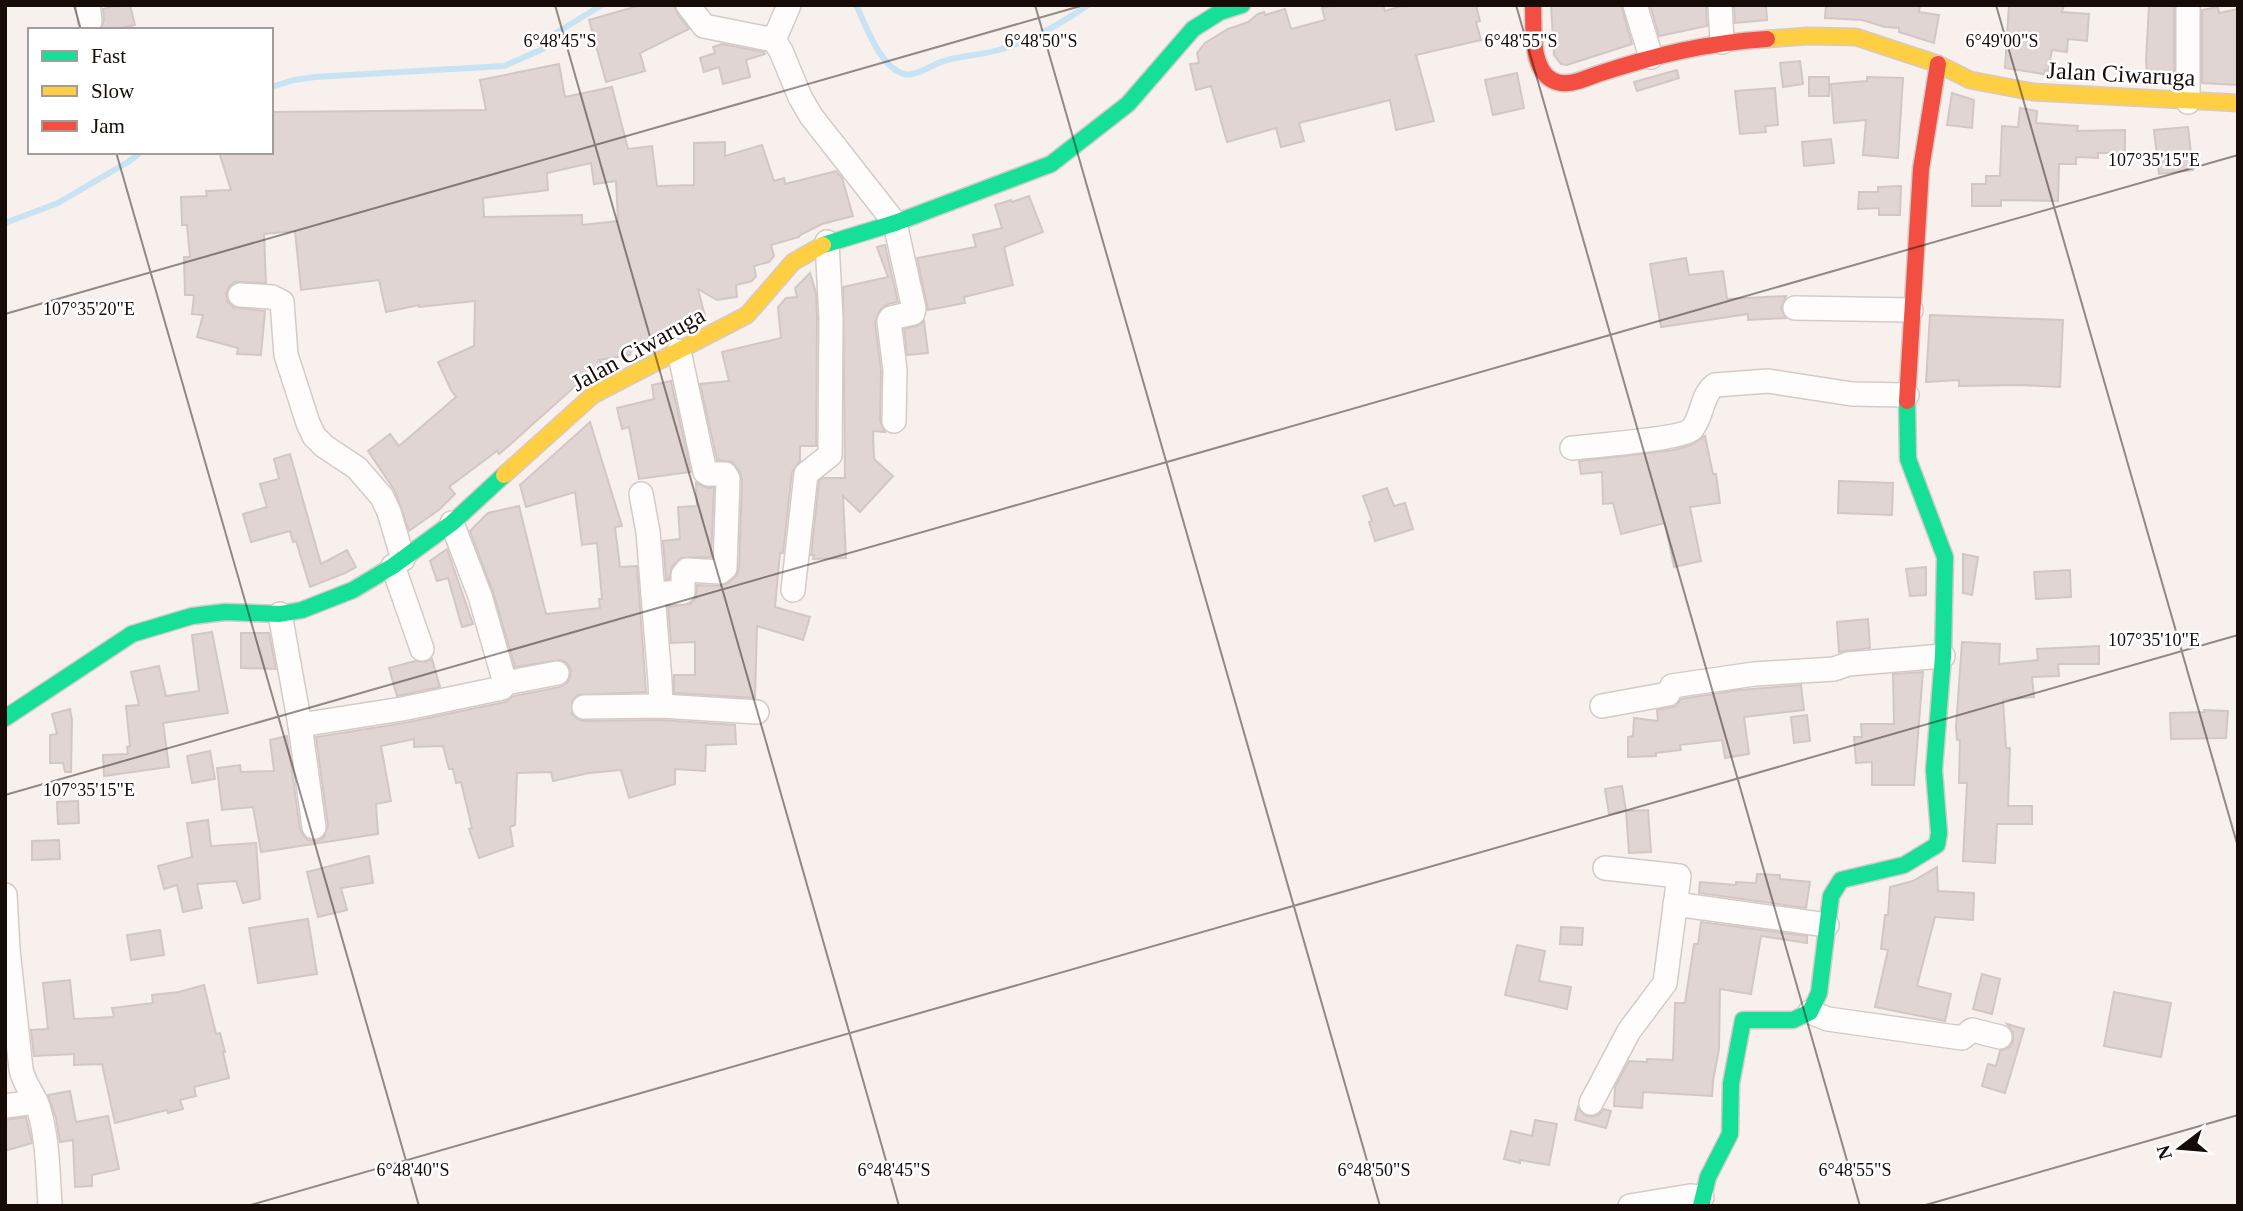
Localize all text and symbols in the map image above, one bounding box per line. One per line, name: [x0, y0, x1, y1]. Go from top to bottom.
legend: [28, 28, 273, 154]
text: 6°48'45"S: [524, 31, 596, 51]
text: 6°48'50"S: [1005, 31, 1077, 51]
text: 6°48'55"S: [1485, 31, 1557, 51]
text: 6°49'00"S: [1966, 31, 2038, 51]
text: Fast: [91, 44, 126, 68]
street label: Jalan Ciwaruga: [2046, 57, 2196, 91]
text: Slow: [91, 79, 135, 103]
text: Jam: [91, 114, 125, 138]
text: 107°35'15"E: [2108, 150, 2200, 170]
text: 107°35'20"E: [43, 299, 135, 319]
street label: Jalan Ciwaruga: [567, 301, 710, 396]
text: 107°35'10"E: [2108, 630, 2200, 650]
text: 107°35'15"E: [43, 780, 135, 800]
north arrow: [2145, 1113, 2215, 1183]
text: N: [2152, 1143, 2176, 1162]
text: 6°48'40"S: [377, 1160, 449, 1180]
text: 6°48'45"S: [858, 1160, 930, 1180]
text: 6°48'50"S: [1338, 1160, 1410, 1180]
text: 6°48'55"S: [1819, 1160, 1891, 1180]

